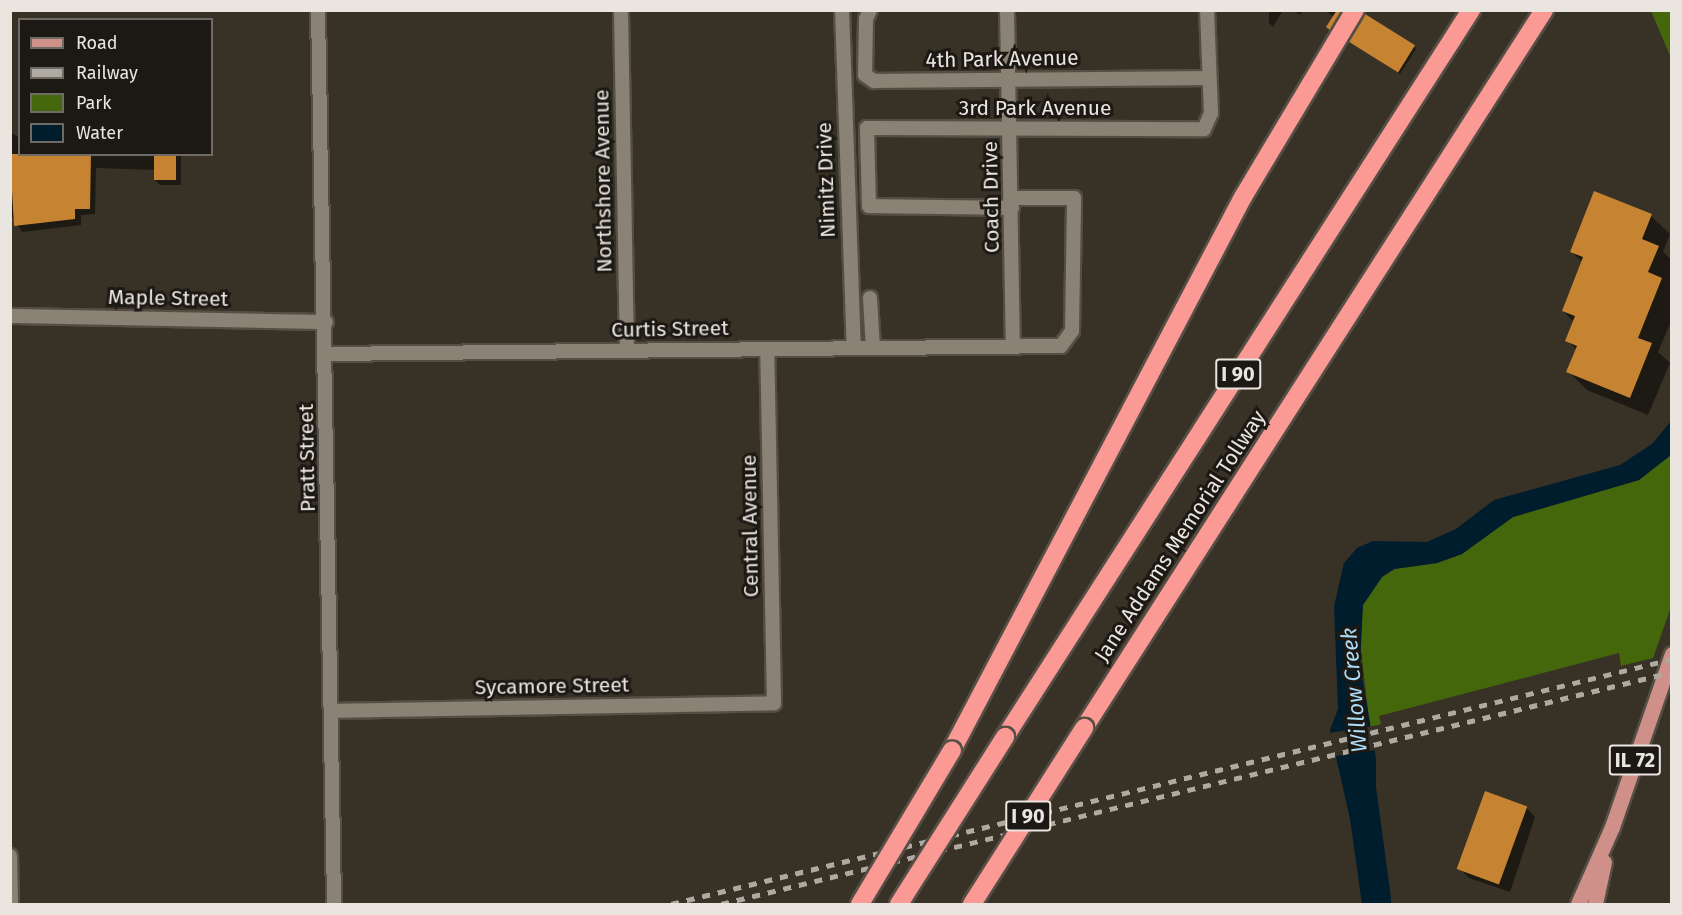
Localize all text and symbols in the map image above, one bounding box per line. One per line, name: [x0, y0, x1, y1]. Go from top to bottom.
legend: [18, 18, 213, 156]
text: Road: [76, 32, 118, 54]
street label: 4th Park Avenue: [925, 45, 1079, 73]
text: Railway: [76, 62, 138, 84]
street label: Northshore Avenue: [589, 89, 617, 273]
text: Park: [76, 92, 111, 114]
street label: 3rd Park Avenue: [959, 95, 1111, 121]
text: Water: [76, 122, 123, 144]
street label: Nimitz Drive: [811, 122, 841, 238]
street label: Coach Drive: [977, 141, 1005, 253]
street label: Maple Street: [108, 284, 228, 312]
street label: Curtis Street: [611, 315, 729, 343]
road number: I 90: [1214, 357, 1262, 391]
street label: Pratt Street: [293, 404, 321, 512]
street label: Jane Addams Memorial Tollway: [1089, 406, 1271, 666]
street label: Central Avenue: [736, 454, 764, 598]
water label: Willow Creek: [1335, 627, 1373, 753]
street label: Sycamore Street: [475, 672, 629, 700]
road number: IL 72: [1608, 743, 1662, 777]
road number: I 90: [1004, 799, 1052, 833]

